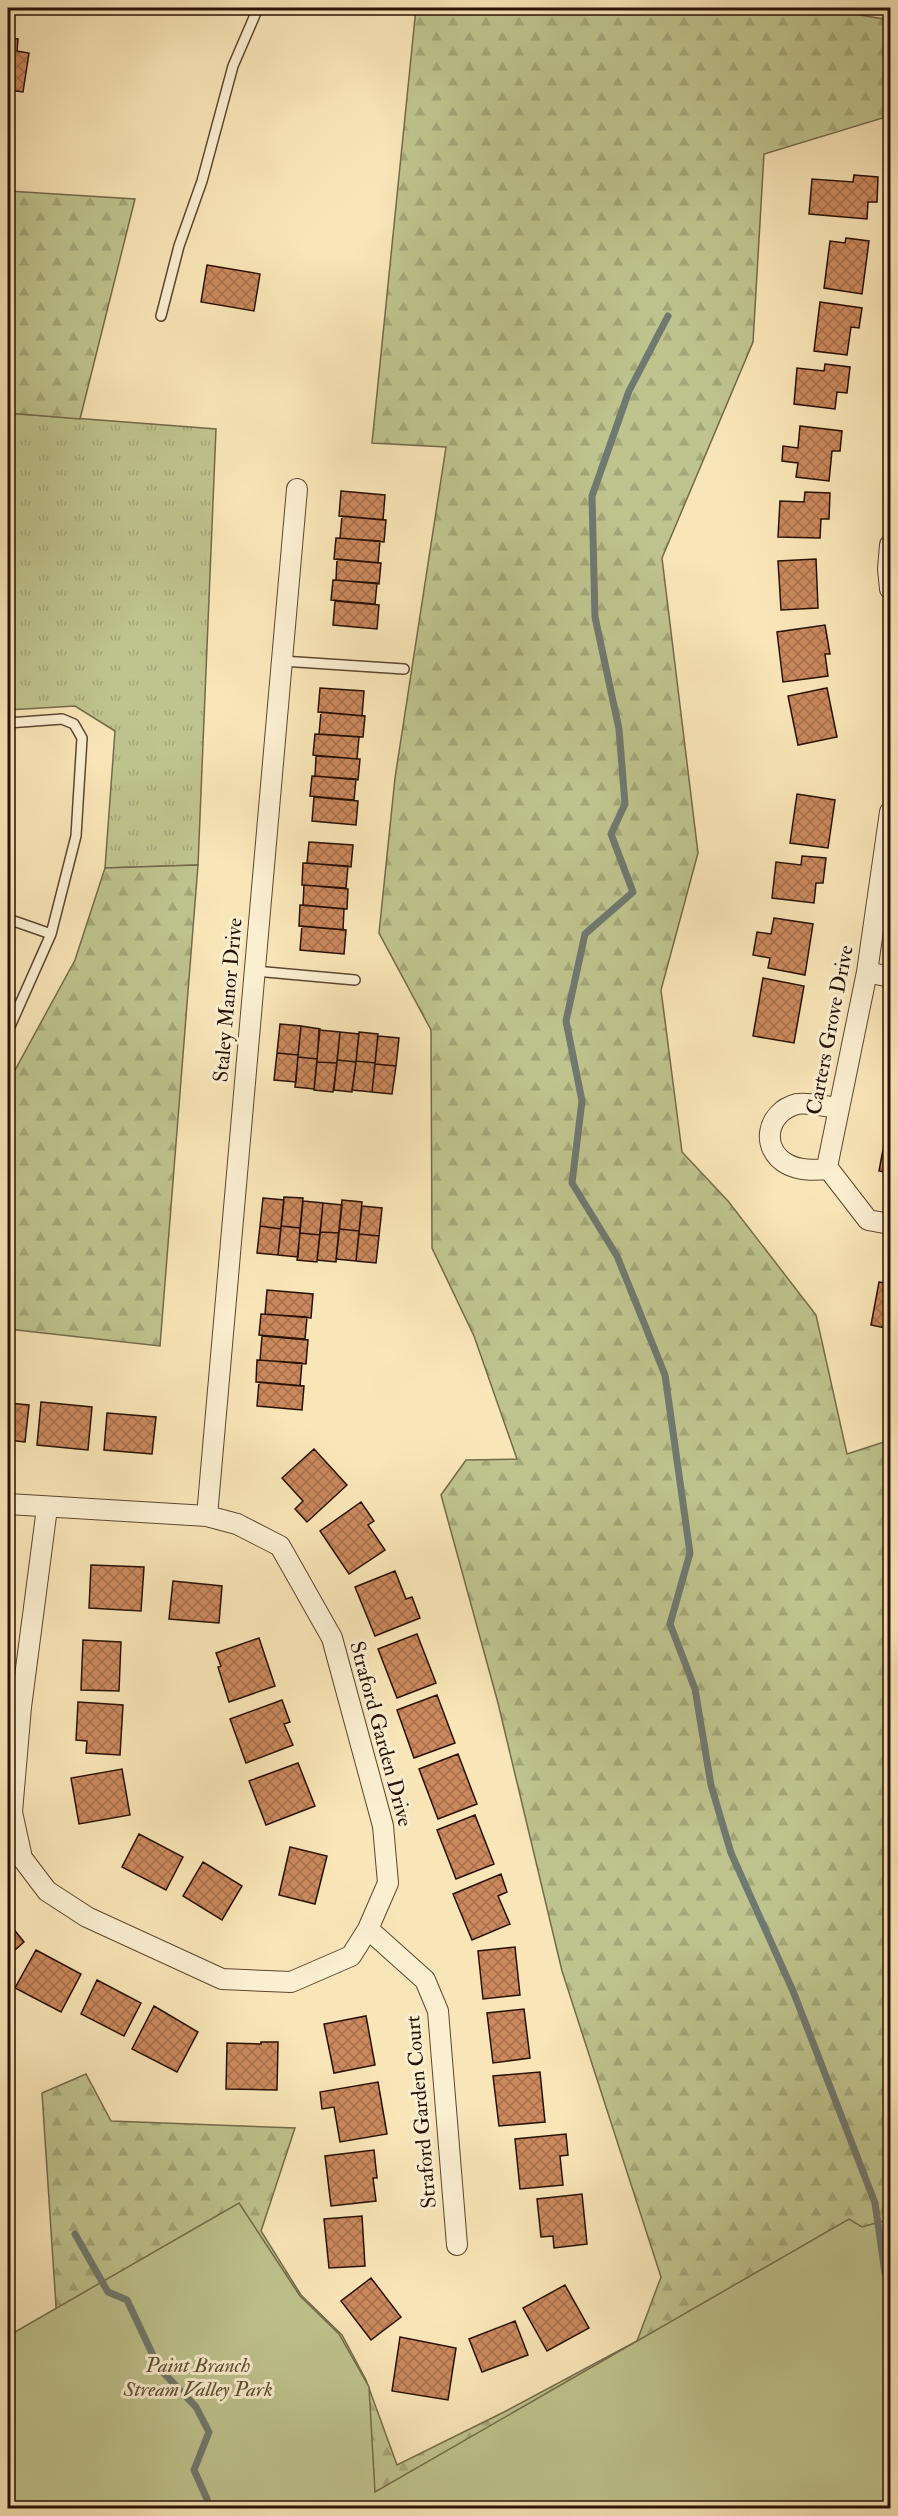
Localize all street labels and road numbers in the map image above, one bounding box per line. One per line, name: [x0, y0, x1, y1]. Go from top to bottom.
street label: Staley Manor Drive: [207, 916, 249, 1083]
street label: Carters Grove Drive: [800, 943, 860, 1117]
street label: Straford Garden Drive: [343, 1638, 419, 1830]
street label: Straford Garden Court: [399, 2014, 443, 2210]

